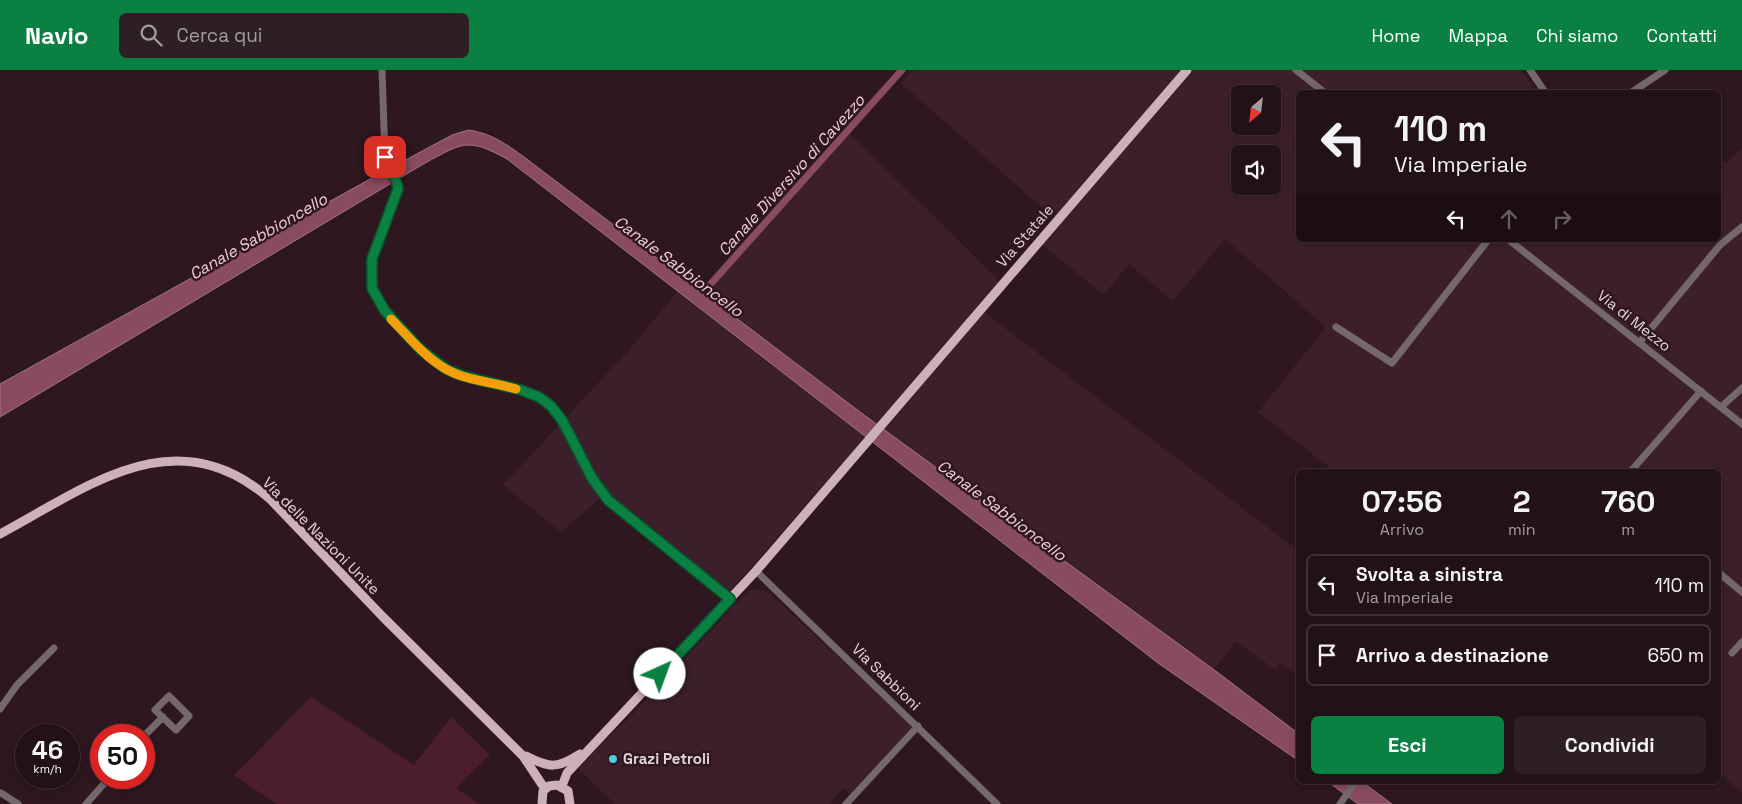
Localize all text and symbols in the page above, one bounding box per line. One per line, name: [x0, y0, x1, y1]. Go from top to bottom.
search box: [119, 13, 469, 58]
text: Navio: [25, 20, 89, 51]
icon: search: [137, 21, 165, 49]
text: Cerca qui: [177, 23, 262, 48]
text: Home: [1371, 24, 1421, 47]
text: Mappa: [1449, 24, 1508, 47]
text: Chi siamo: [1536, 24, 1618, 47]
text: Contatti: [1646, 24, 1717, 47]
north arrow: [1231, 85, 1281, 135]
map controls: [1231, 85, 1281, 195]
water label: Canale Diversivo di Cavezzo: [713, 89, 870, 260]
text: 110 m: [1394, 107, 1487, 151]
icon: left: [1311, 110, 1376, 175]
pin: [364, 136, 406, 178]
icon: arrive: [371, 143, 399, 171]
button: sound: [1231, 145, 1281, 195]
text: Via Imperiale: [1394, 150, 1528, 178]
water label: Canale Sabbioncello: [185, 188, 332, 285]
street label: Via Statale: [992, 200, 1057, 271]
icon: left: [1442, 205, 1470, 233]
icon: ahead: [1495, 205, 1523, 233]
icon: right: [1548, 205, 1576, 233]
water label: Canale Sabbioncello: [610, 211, 748, 322]
street label: Via di Mezzo: [1593, 286, 1675, 355]
water label: Canale Sabbioncello: [933, 455, 1071, 566]
street label: Via delle Nazioni Unite: [259, 473, 384, 598]
text: 07:56: [1362, 482, 1442, 521]
text: 2: [1513, 482, 1531, 521]
text: 760: [1601, 482, 1655, 521]
text: Arrivo: [1380, 519, 1424, 540]
text: min: [1508, 519, 1535, 540]
text: m: [1621, 519, 1635, 540]
text: Svolta a sinistra: [1356, 562, 1503, 587]
icon: left: [1313, 571, 1341, 599]
text: 110 m: [1655, 573, 1704, 598]
text: Via Imperiale: [1356, 587, 1453, 608]
street label: Via Sabbioni: [848, 639, 925, 714]
icon: arrive: [1313, 641, 1341, 669]
text: Arrivo a destinazione: [1356, 643, 1549, 668]
text: 650 m: [1648, 643, 1704, 668]
position arrow: [633, 647, 685, 699]
button: Esci: [1311, 716, 1504, 774]
button: Condividi: [1514, 716, 1706, 774]
speed limit sign: 50: [90, 724, 155, 789]
text: 46: [32, 734, 63, 766]
place label: Grazi Petroli: [623, 749, 710, 768]
marker: Grazi Petroli: [607, 753, 619, 765]
text: km/h: [33, 761, 62, 777]

